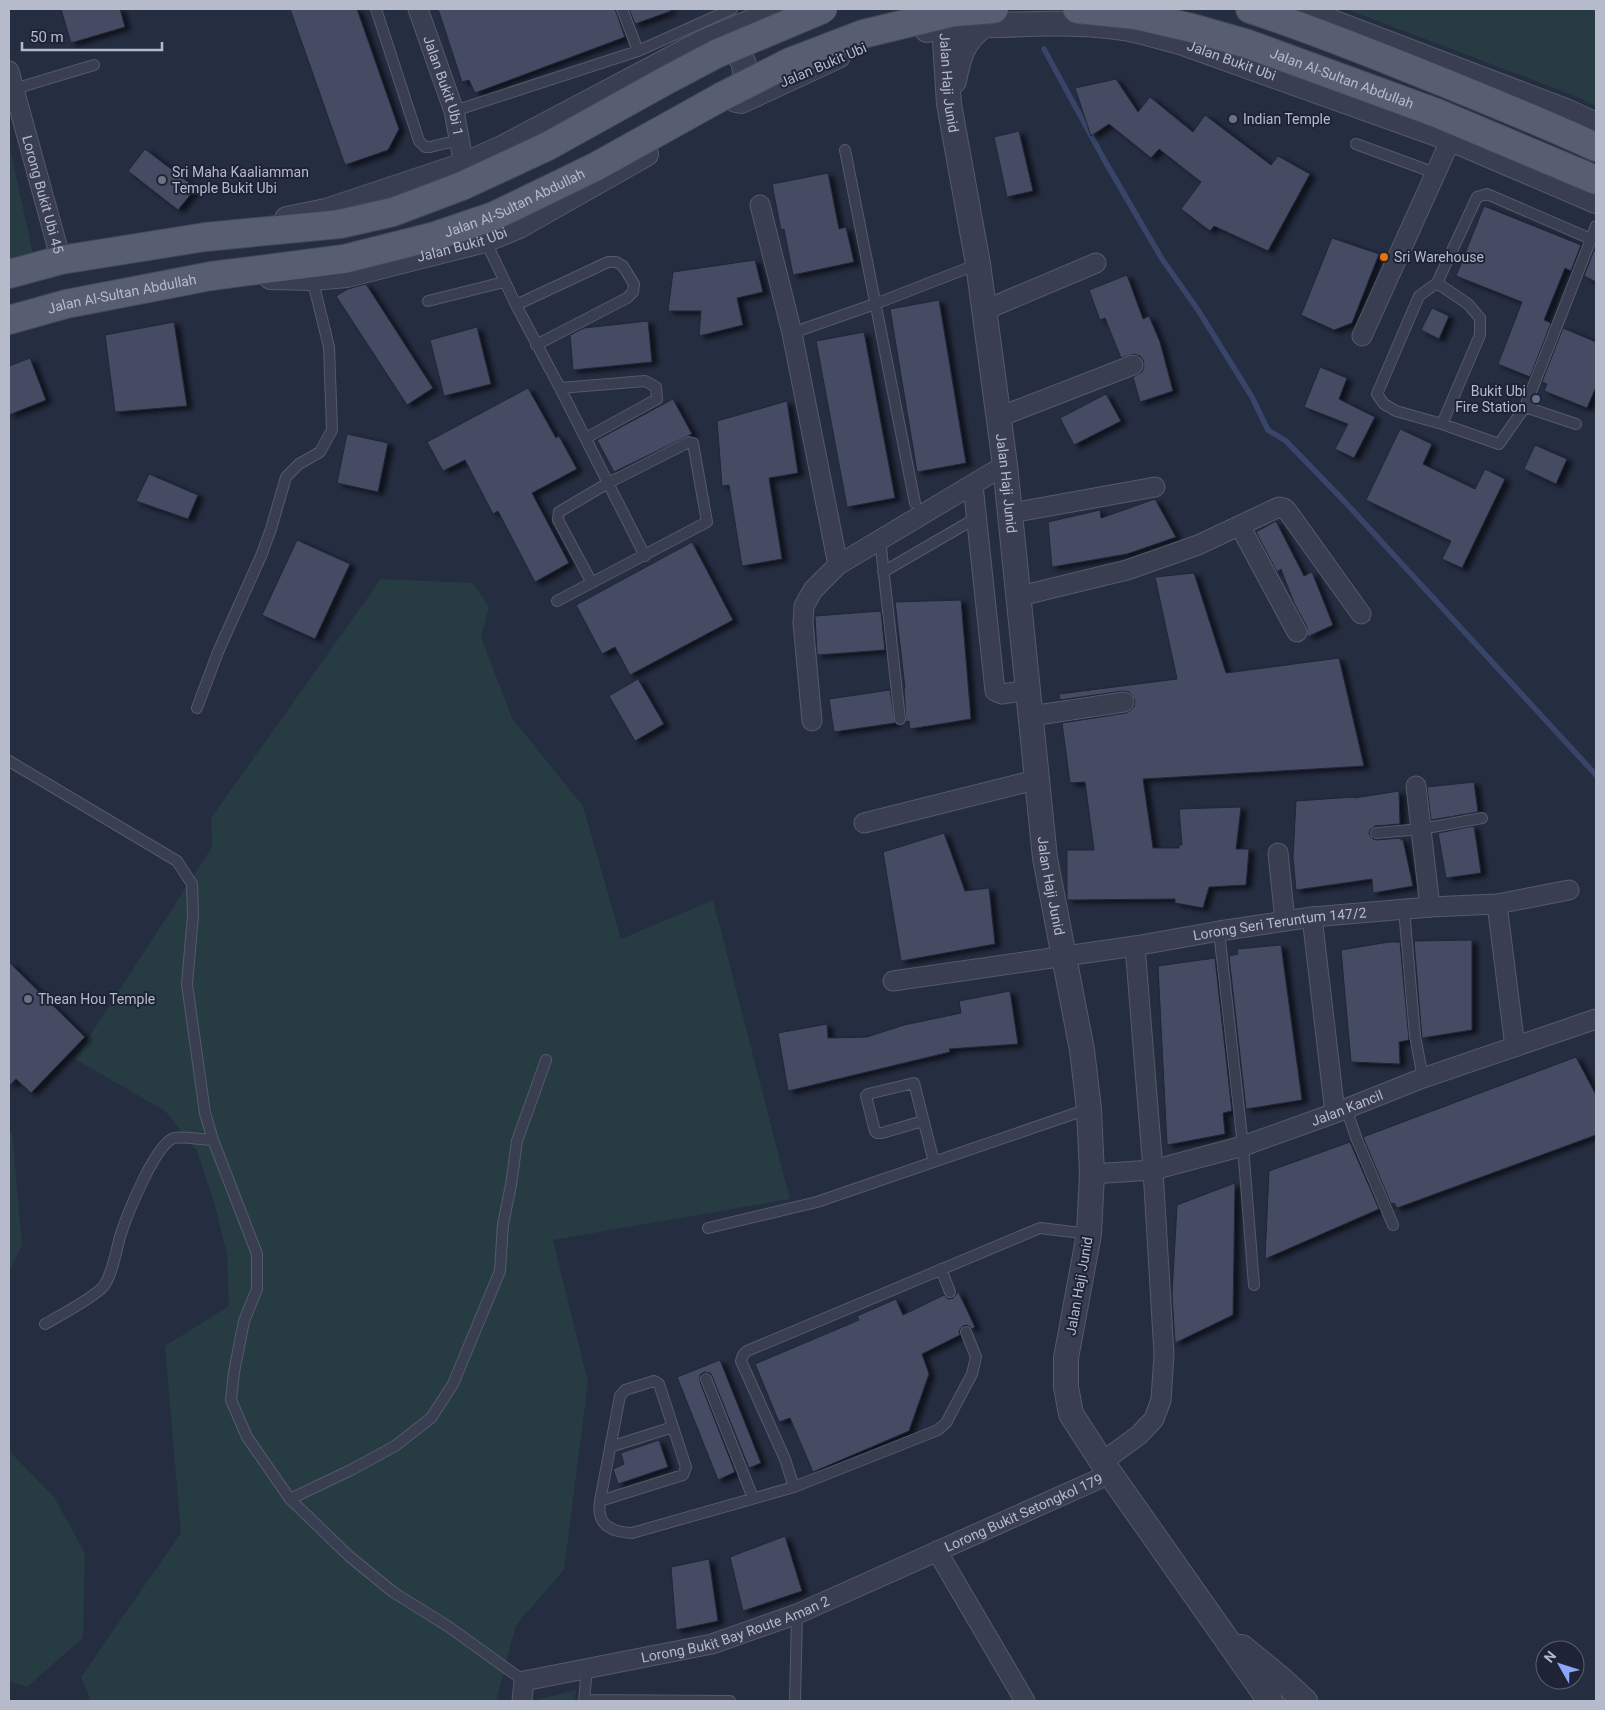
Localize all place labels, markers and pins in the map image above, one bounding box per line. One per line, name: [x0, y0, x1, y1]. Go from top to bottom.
place label: Indian Temple: [1243, 111, 1330, 127]
marker: Indian Temple: [1227, 113, 1239, 125]
place label: Sri Maha Kaaliamman Temple Bukit Ubi: [172, 164, 309, 196]
marker: Sri Maha Kaaliamman Temple Bukit Ubi: [156, 174, 168, 186]
place label: Sri Warehouse: [1394, 249, 1484, 265]
marker: Sri Warehouse: [1378, 251, 1390, 263]
place label: Bukit Ubi Fire Station: [1455, 383, 1526, 415]
marker: Bukit Ubi Fire Station: [1530, 393, 1542, 405]
place label: Thean Hou Temple: [38, 991, 155, 1007]
marker: Thean Hou Temple: [22, 993, 34, 1005]

